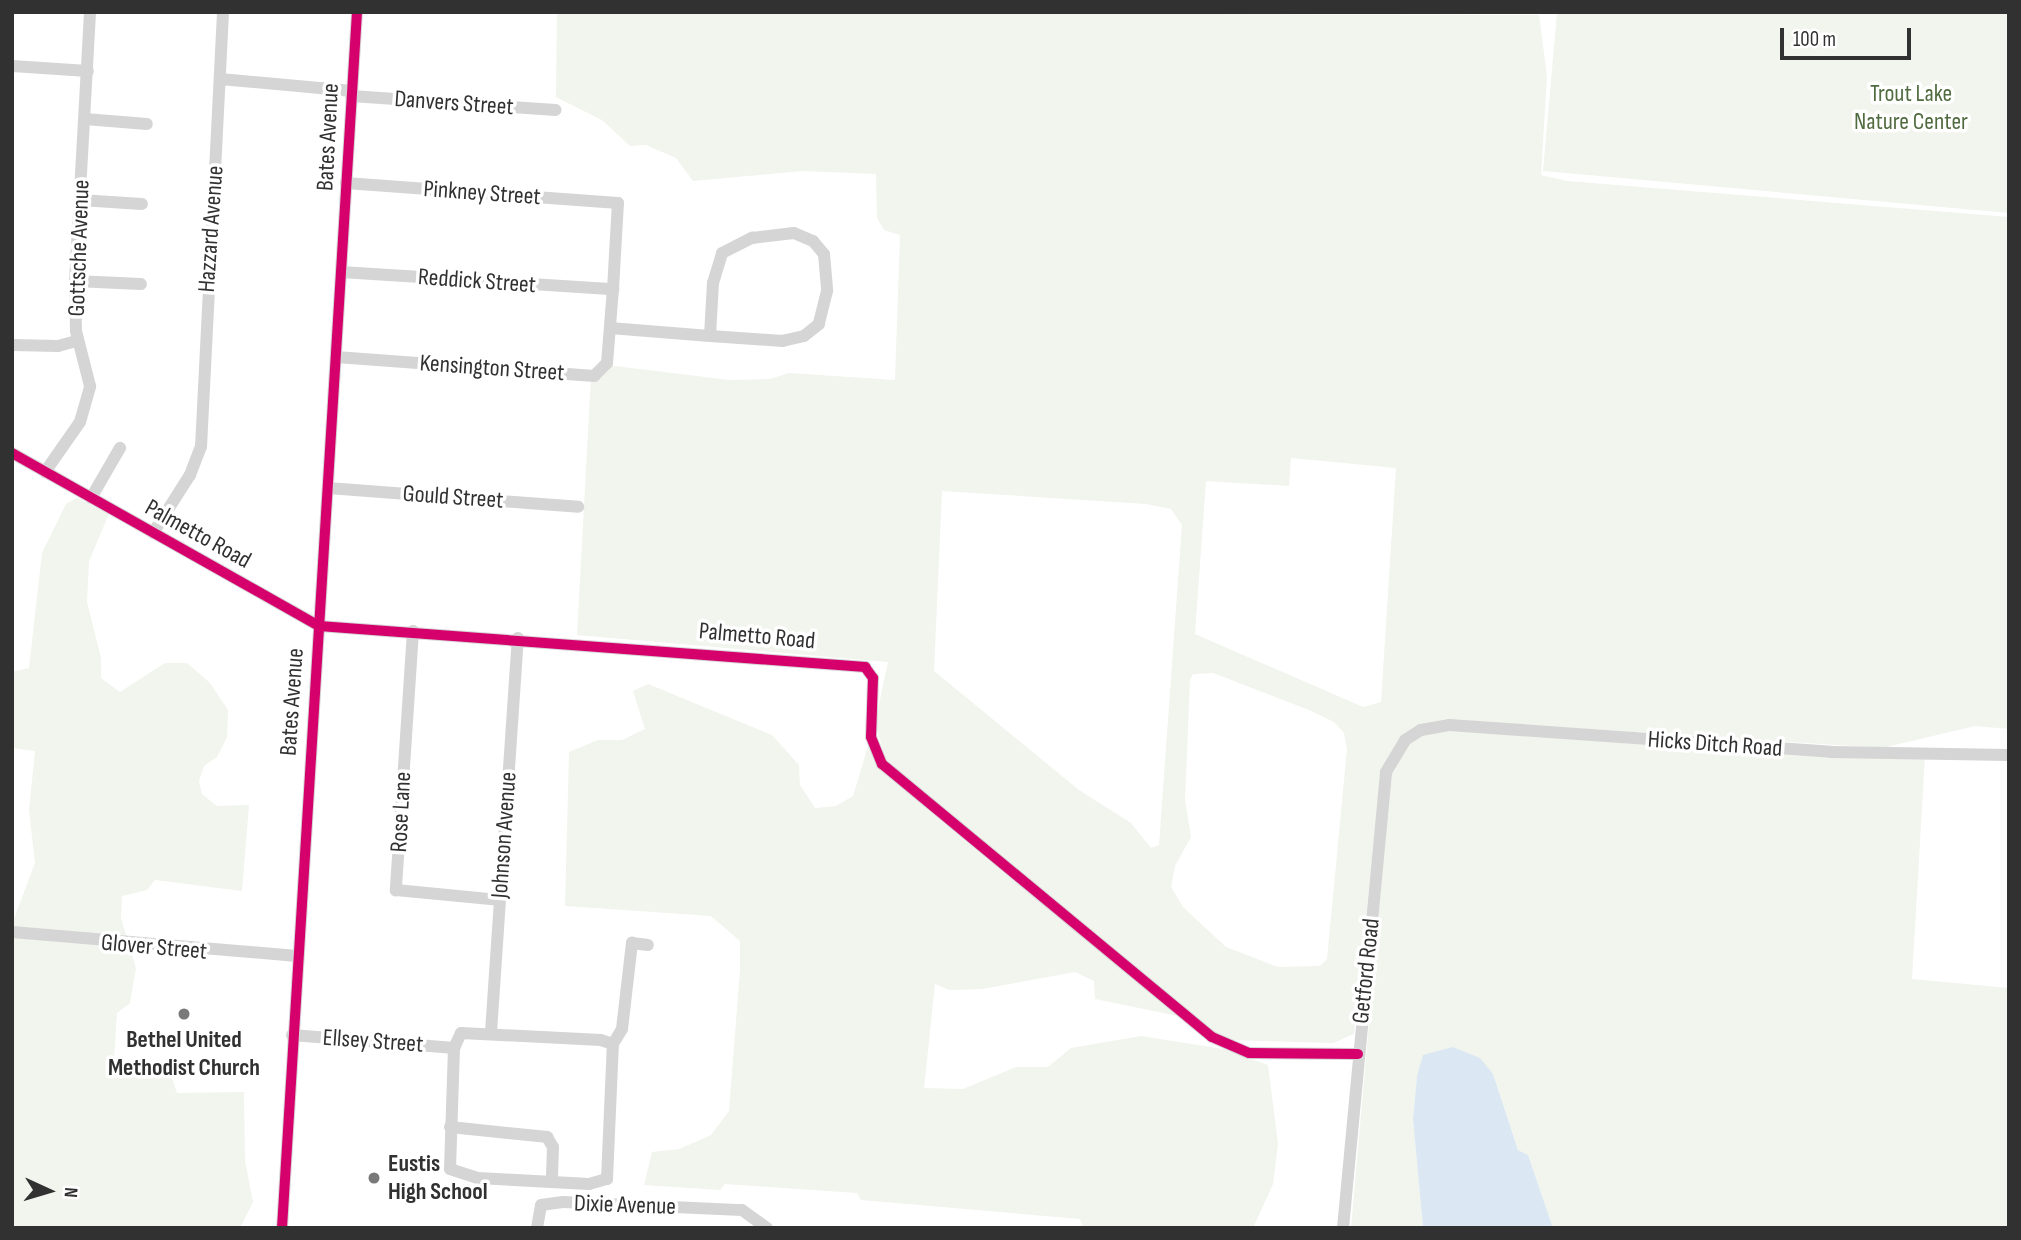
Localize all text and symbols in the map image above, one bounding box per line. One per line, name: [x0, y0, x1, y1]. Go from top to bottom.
scale bar: [1783, 14, 1914, 58]
text: 100 m: [1793, 27, 1836, 52]
park label: Trout Lake Nature Center: [1854, 80, 1968, 136]
street label: Bates Avenue: [311, 82, 345, 192]
street label: Danvers Street: [393, 84, 515, 122]
street label: Hazzard Avenue: [192, 165, 230, 293]
street label: Pinkney Street: [422, 175, 542, 211]
street label: Gottsche Avenue: [62, 179, 96, 317]
street label: Reddick Street: [417, 263, 537, 299]
street label: Kensington Street: [419, 349, 565, 387]
street label: Gould Street: [402, 479, 504, 515]
street label: Palmetto Road: [140, 493, 256, 575]
street label: Palmetto Road: [698, 617, 816, 655]
street label: Bates Avenue: [274, 647, 310, 757]
street label: Hicks Ditch Road: [1647, 725, 1783, 763]
street label: Rose Lane: [385, 771, 417, 853]
street label: Johnson Avenue: [485, 771, 523, 899]
street label: Getford Road: [1346, 917, 1386, 1025]
street label: Glover Street: [100, 928, 208, 966]
marker: Bethel United Methodist Church: [176, 1006, 192, 1022]
street label: Ellsey Street: [322, 1023, 424, 1059]
place label: Bethel United Methodist Church: [108, 1026, 260, 1082]
place label: Eustis High School: [388, 1150, 488, 1206]
north arrow: [14, 1156, 84, 1226]
marker: Eustis High School: [366, 1170, 382, 1186]
text: N: [59, 1187, 82, 1198]
street label: Dixie Avenue: [574, 1189, 676, 1221]

